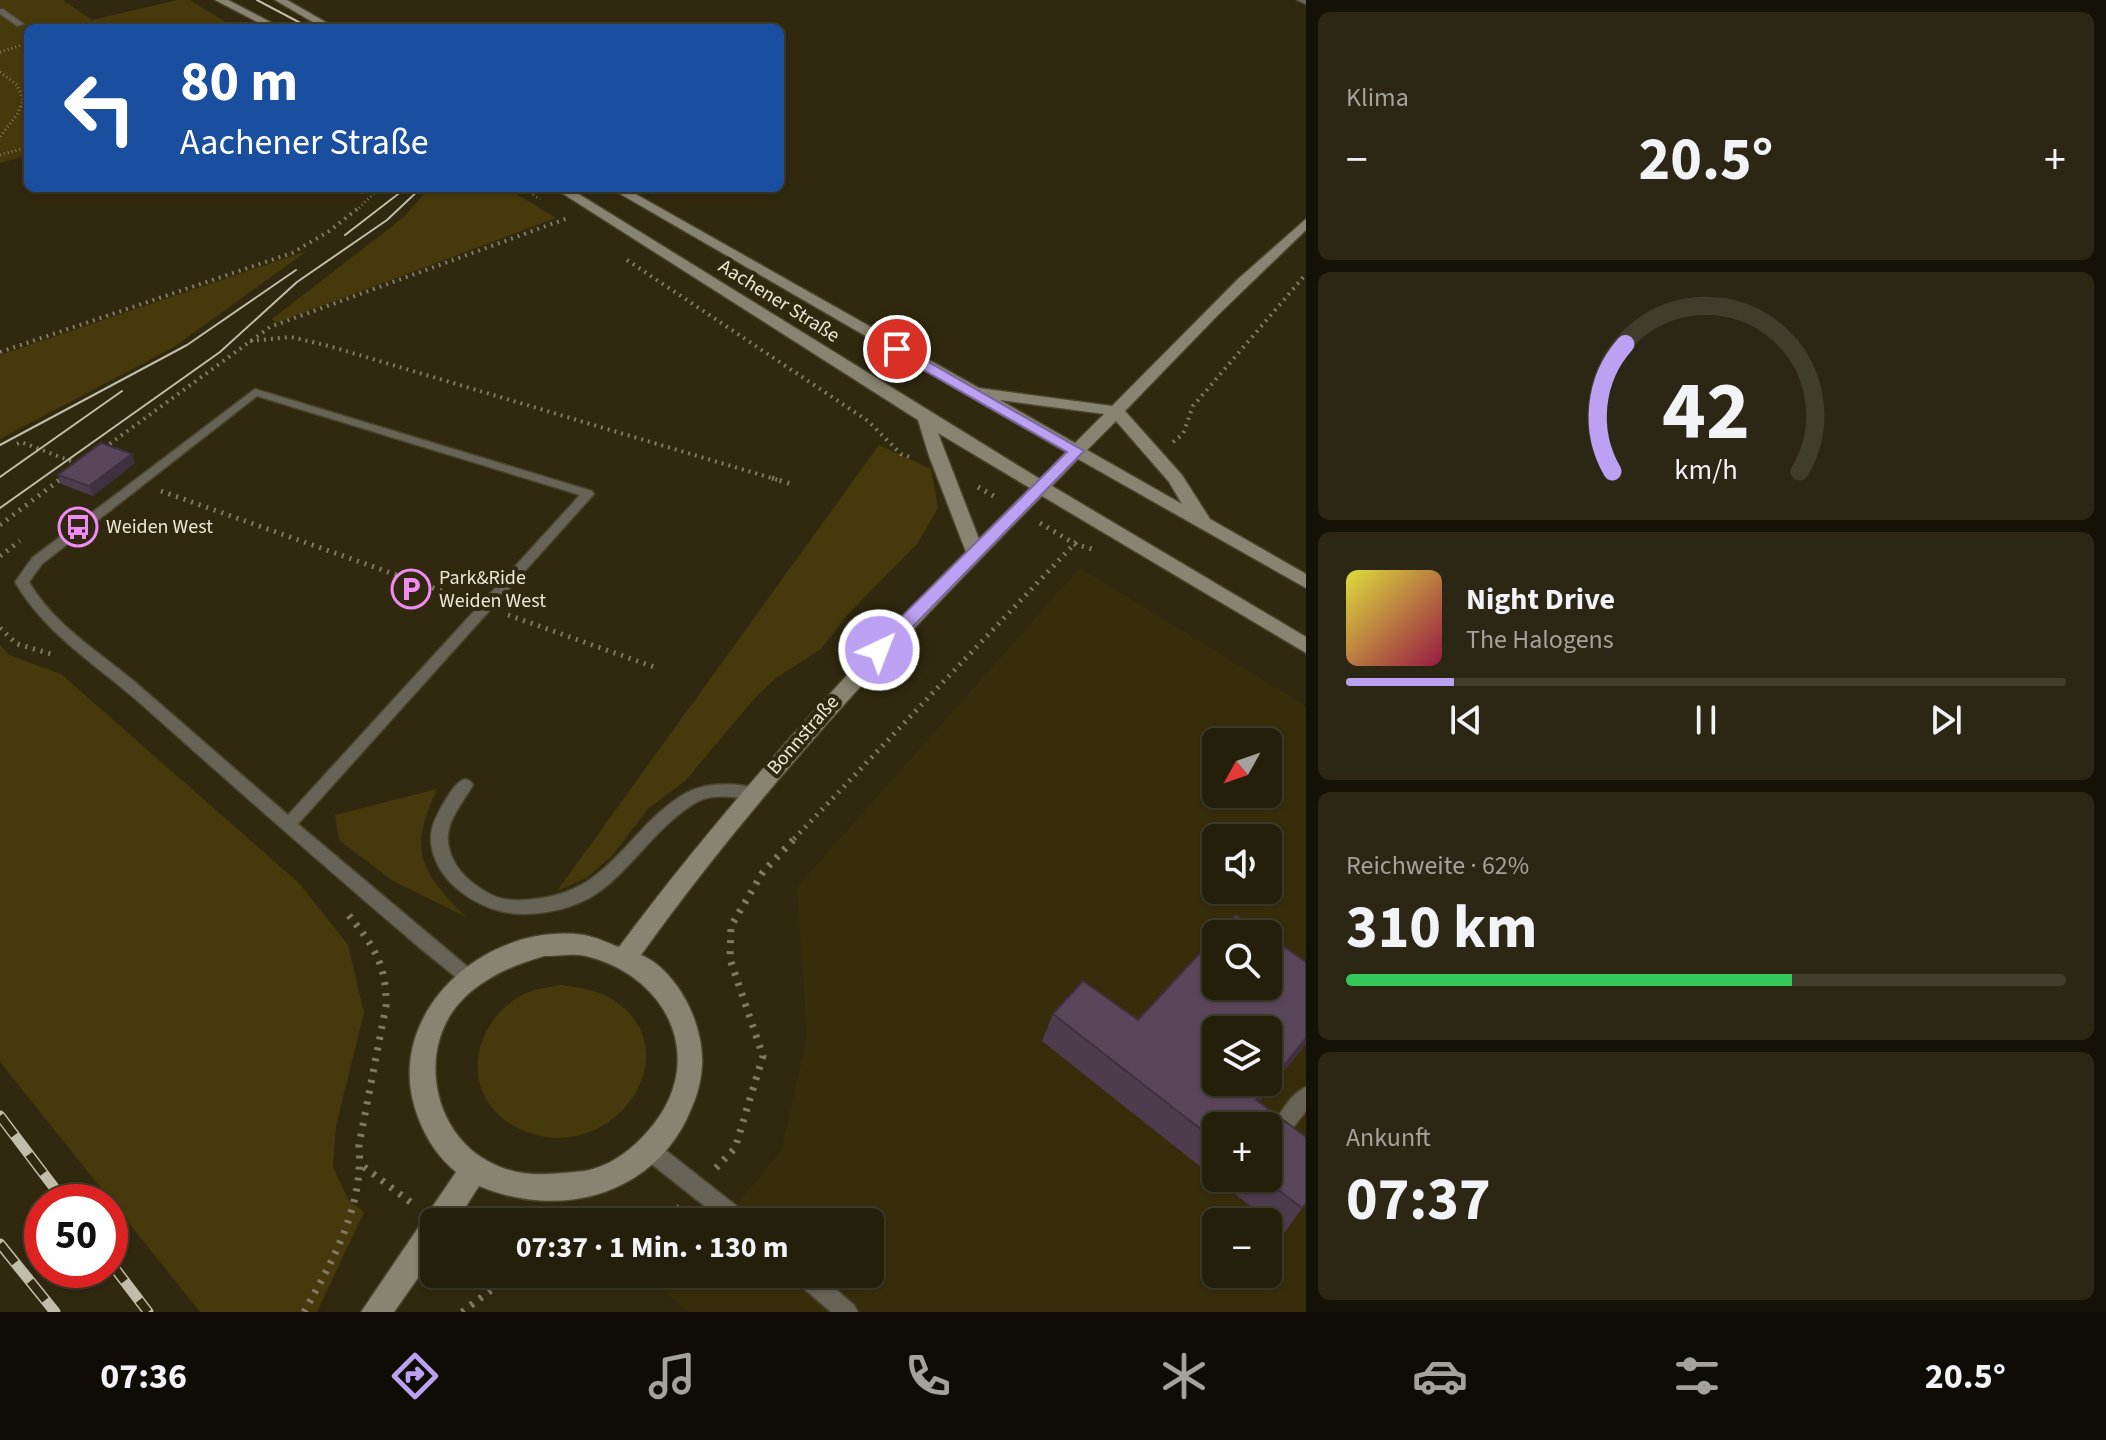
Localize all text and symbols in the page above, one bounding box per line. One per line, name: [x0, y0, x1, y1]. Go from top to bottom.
text: 80 m: [180, 43, 298, 122]
icon: left: [48, 56, 152, 160]
text: Klima: [1346, 79, 1409, 116]
text: Aachener Straße: [180, 117, 429, 168]
text: 20.5°: [1639, 118, 1773, 203]
text: −: [1346, 129, 1368, 192]
text: +: [2044, 129, 2066, 192]
street label: Aachener Straße: [713, 253, 845, 349]
pin: [863, 315, 931, 383]
icon: arrive: [875, 327, 919, 371]
text: 42: [1662, 353, 1750, 471]
text: km/h: [1674, 450, 1738, 490]
bus stop icon: Weiden West: [57, 506, 99, 548]
place label: Weiden West: [106, 513, 213, 541]
place label: Park&Ride Weiden West: [439, 564, 546, 615]
parking icon: Park&Ride Weiden West: [390, 568, 432, 610]
text: Night Drive: [1466, 578, 1615, 621]
position arrow: [837, 608, 921, 692]
text: The Halogens: [1466, 621, 1614, 658]
street label: Bonnstraße: [761, 689, 846, 781]
icon: previous: [1444, 698, 1488, 742]
icon: pause: [1684, 698, 1728, 742]
icon: next: [1924, 698, 1968, 742]
north arrow: [1202, 728, 1282, 808]
map controls: [1202, 728, 1282, 1288]
button: sound: [1202, 824, 1282, 904]
text: Reichweite · 62%: [1346, 847, 1529, 884]
text: 310 km: [1346, 886, 1537, 971]
button: search: [1202, 920, 1282, 1000]
button: layers: [1202, 1016, 1282, 1096]
button: +: [1202, 1112, 1282, 1192]
text: Ankunft: [1346, 1119, 1431, 1156]
text: 07:37: [1346, 1158, 1491, 1243]
speed limit sign: 50: [24, 1184, 128, 1288]
button: −: [1202, 1208, 1282, 1288]
text: 07:37 · 1 Min. · 130 m: [516, 1226, 788, 1269]
icon: directions: [387, 1348, 443, 1404]
icon: music: [644, 1348, 700, 1404]
icon: phone: [900, 1348, 956, 1404]
icon: climate: [1156, 1348, 1212, 1404]
icon: car: [1412, 1348, 1468, 1404]
icon: filters: [1669, 1348, 1725, 1404]
text: 07:36: [100, 1351, 187, 1402]
text: 20.5°: [1925, 1351, 2006, 1402]

